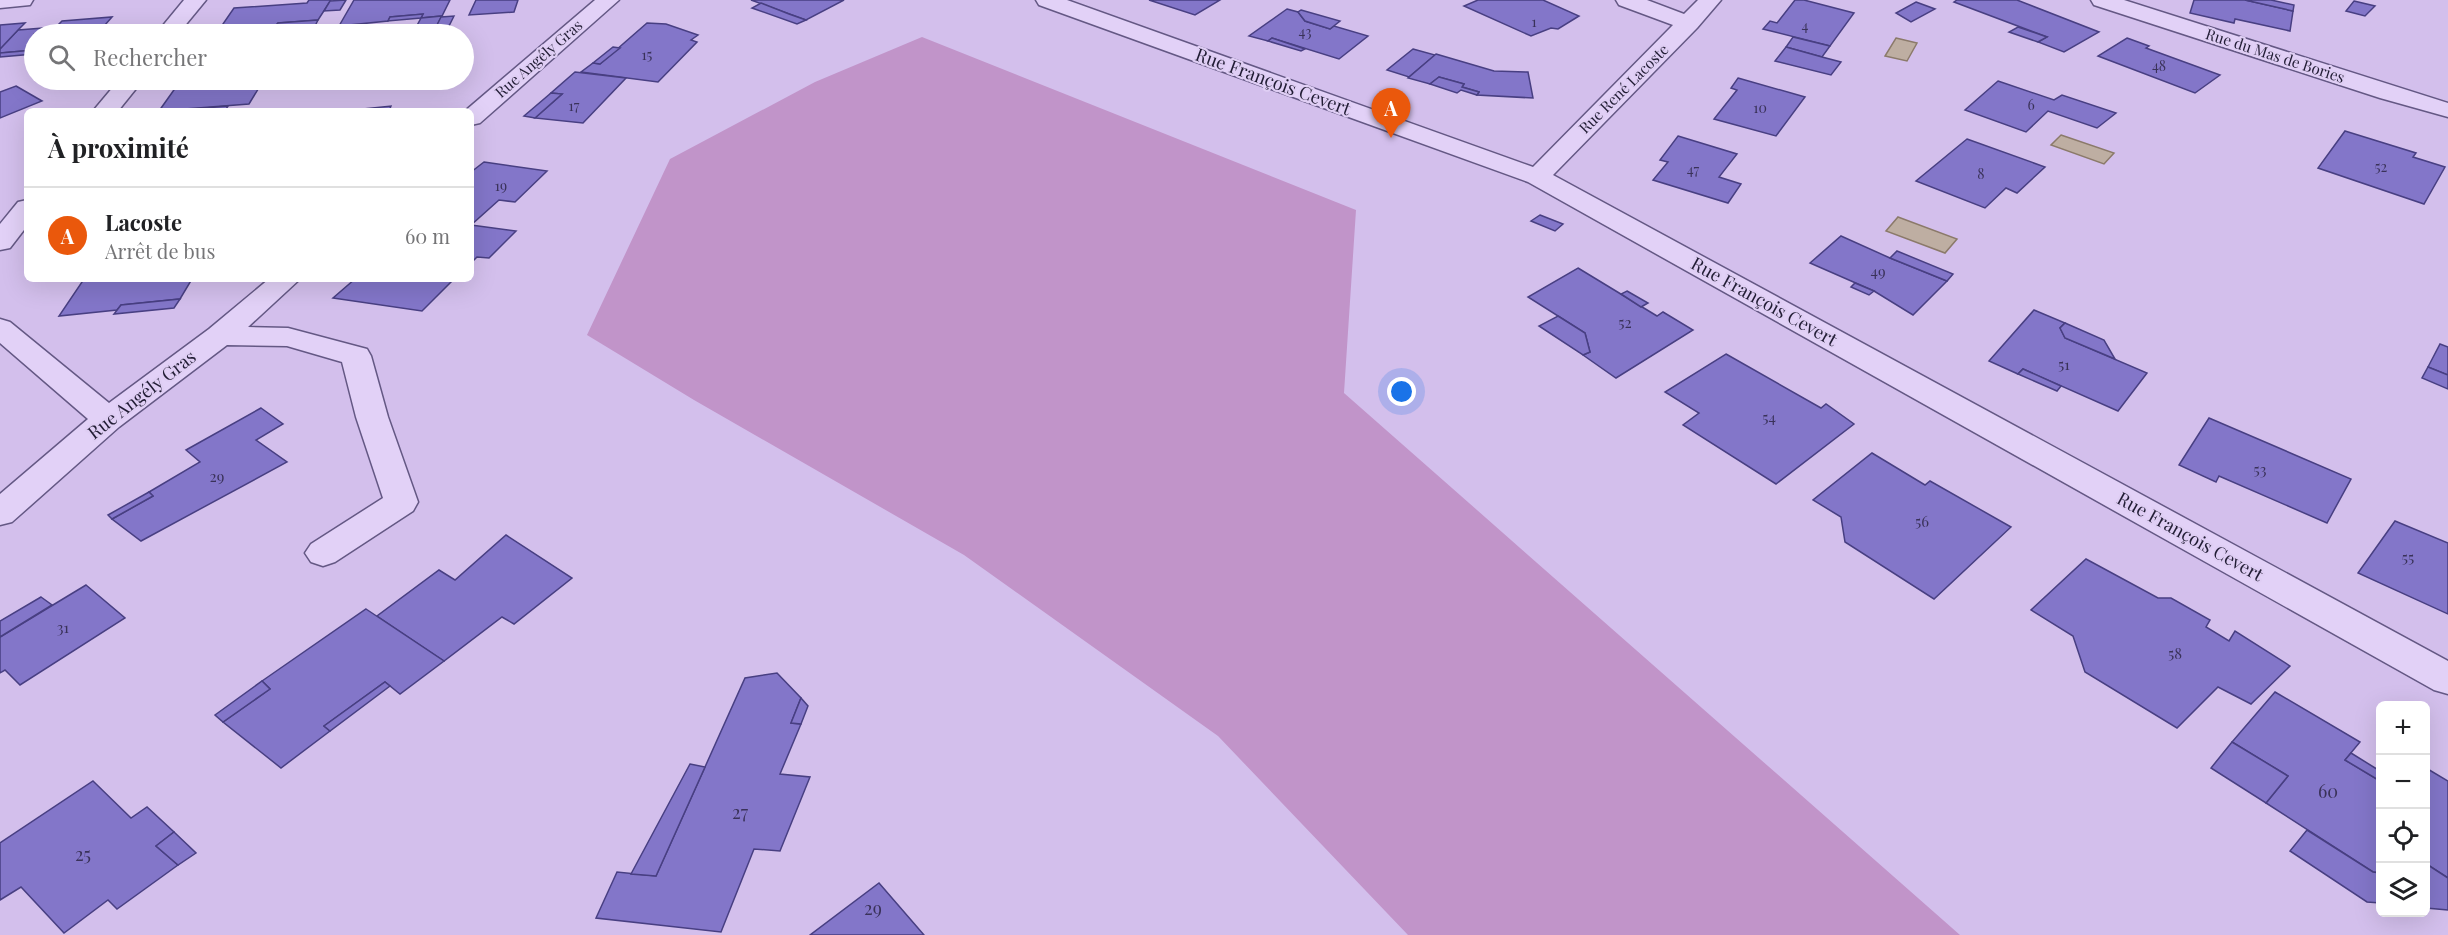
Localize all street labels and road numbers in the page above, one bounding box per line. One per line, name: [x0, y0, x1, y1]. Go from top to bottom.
street label: Rue Angély Gras: [490, 15, 586, 102]
street label: Rue du Mas de Bories: [2203, 23, 2347, 87]
street label: Rue René Lacoste: [1574, 39, 1672, 137]
street label: Rue François Cevert: [1192, 42, 1355, 121]
street label: Rue François Cevert: [1687, 251, 1842, 352]
street label: Rue Angély Gras: [82, 344, 201, 444]
street label: Rue François Cevert: [2113, 486, 2268, 587]

